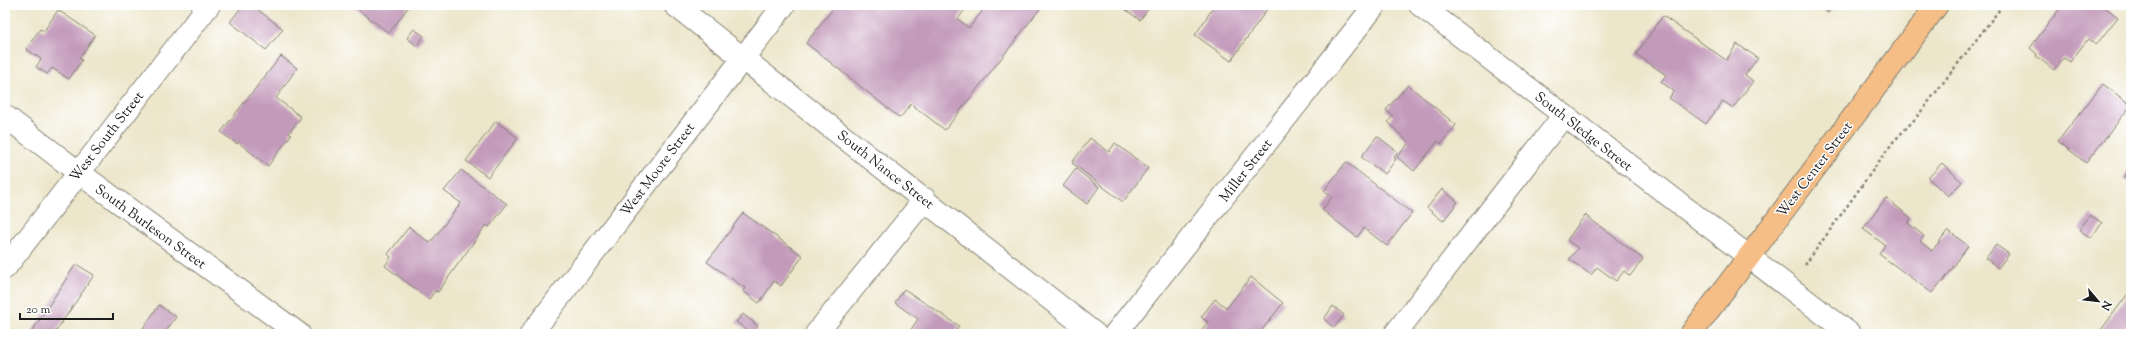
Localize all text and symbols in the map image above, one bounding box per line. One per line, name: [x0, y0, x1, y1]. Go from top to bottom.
street label: West South Street: [66, 87, 150, 187]
street label: South Sledge Street: [1530, 88, 1636, 177]
street label: West Center Street: [1773, 118, 1858, 222]
street label: West Moore Street: [617, 119, 701, 221]
street label: South Nance Street: [832, 126, 937, 215]
street label: Miller Street: [1215, 135, 1278, 207]
street label: South Burleson Street: [90, 180, 210, 275]
north arrow: [2078, 281, 2118, 321]
scale bar: [20, 295, 113, 321]
text: N: [2097, 297, 2116, 313]
text: 20 m: [26, 301, 51, 319]

